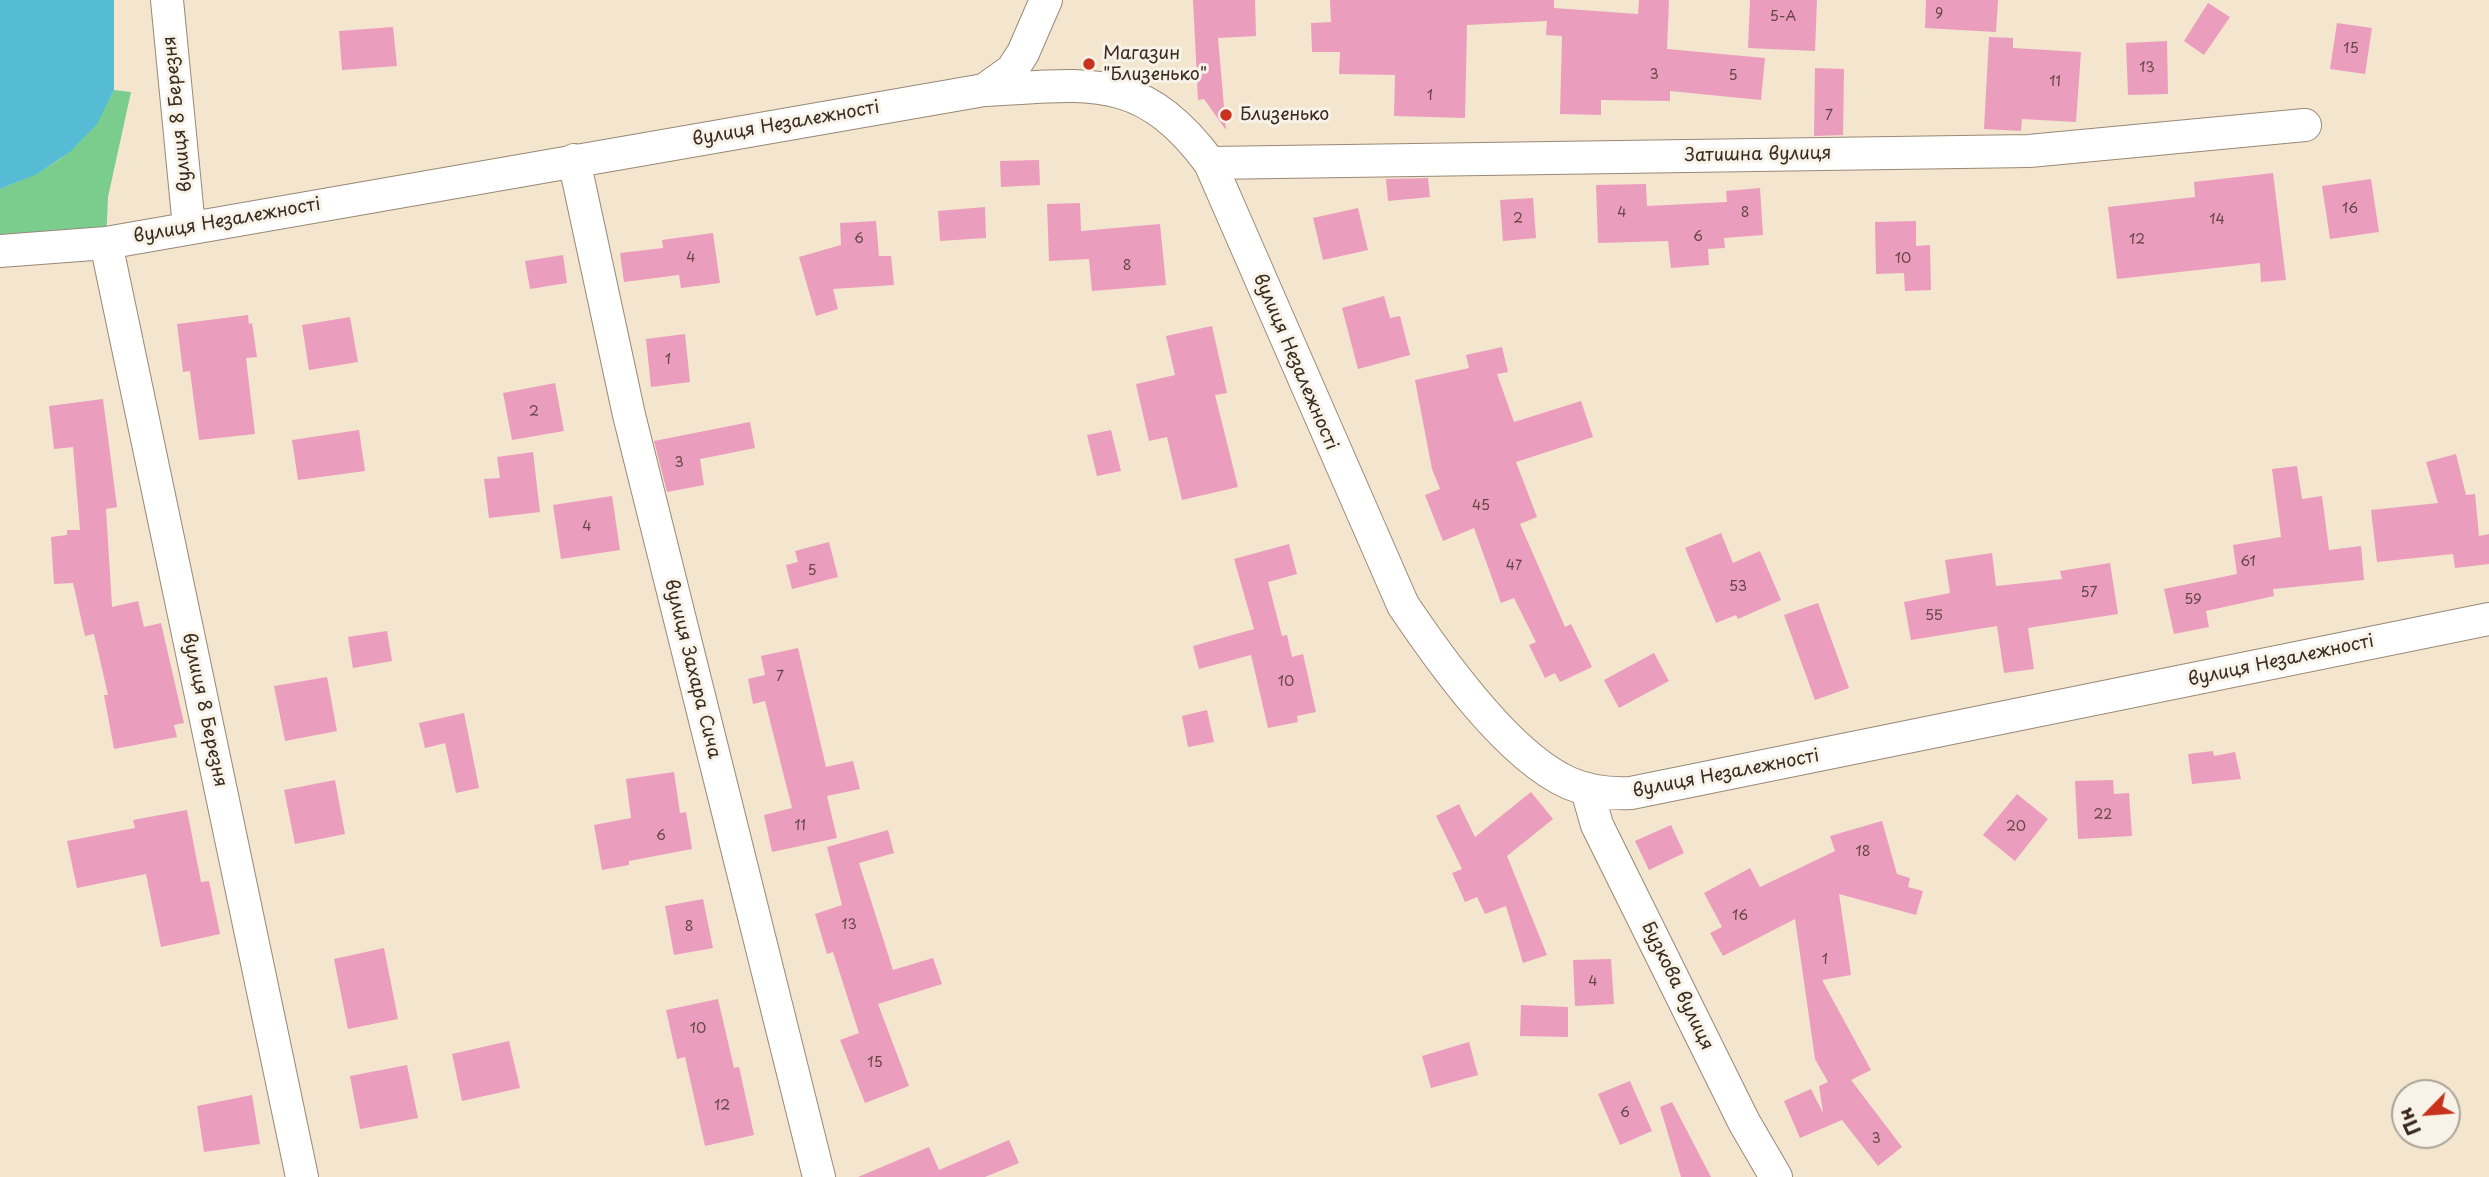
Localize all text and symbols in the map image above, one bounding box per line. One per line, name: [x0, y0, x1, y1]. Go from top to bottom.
house number: 9: [1935, 6, 1943, 22]
house number: 5-А: [1770, 9, 1796, 25]
street label: вулиця 8 Березня: [159, 35, 197, 193]
house number: 15: [2343, 41, 2359, 57]
place label: Магазин "Близенько": [1103, 43, 1207, 86]
marker: Магазин "Близенько": [1081, 56, 1097, 72]
house number: 13: [2139, 60, 2155, 76]
house number: 3: [1649, 67, 1659, 83]
house number: 5: [1728, 68, 1738, 84]
house number: 11: [2049, 74, 2061, 90]
house number: 1: [1427, 88, 1433, 104]
street label: вулиця Незалежності: [691, 97, 881, 151]
place label: Близенько: [1240, 104, 1329, 126]
marker: Близенько: [1218, 107, 1234, 123]
house number: 7: [1825, 108, 1833, 124]
street label: Затишна вулиця: [1685, 143, 1831, 167]
street label: вулиця Незалежності: [132, 194, 322, 248]
house number: 16: [2342, 201, 2358, 217]
house number: 4: [1617, 205, 1627, 221]
house number: 8: [1741, 205, 1749, 221]
house number: 2: [1513, 211, 1523, 227]
house number: 14: [2209, 212, 2225, 228]
house number: 6: [1693, 229, 1703, 245]
house number: 6: [854, 231, 864, 247]
house number: 12: [2129, 232, 2145, 248]
house number: 4: [686, 250, 696, 266]
house number: 10: [1895, 251, 1911, 267]
house number: 8: [1123, 258, 1131, 274]
street label: вулиця Незалежності: [1248, 271, 1342, 453]
house number: 1: [665, 352, 671, 368]
house number: 2: [529, 404, 539, 420]
house number: 3: [674, 455, 684, 471]
house number: 45: [1472, 498, 1490, 514]
house number: 4: [582, 519, 592, 535]
house number: 61: [2240, 554, 2256, 570]
house number: 47: [1506, 558, 1522, 574]
house number: 5: [807, 563, 817, 579]
street label: вулиця Захара Сича: [659, 577, 725, 761]
house number: 53: [1729, 579, 1747, 595]
house number: 57: [2081, 585, 2097, 601]
house number: 59: [2184, 592, 2202, 608]
house number: 55: [1925, 608, 1943, 624]
street label: вулиця 8 Березня: [177, 631, 231, 789]
street label: вулиця Незалежності: [2186, 631, 2376, 691]
house number: 7: [776, 669, 784, 685]
house number: 10: [1278, 674, 1294, 690]
street label: вулиця Незалежності: [1631, 745, 1821, 803]
house number: 22: [2094, 807, 2112, 823]
house number: 11: [794, 818, 806, 834]
house number: 20: [2006, 819, 2026, 835]
house number: 6: [656, 828, 666, 844]
house number: 18: [1855, 844, 1871, 860]
house number: 16: [1732, 908, 1748, 924]
house number: 13: [841, 917, 857, 933]
street label: Бузкова вулиця: [1637, 918, 1717, 1054]
house number: 8: [685, 919, 693, 935]
house number: 1: [1822, 952, 1828, 968]
house number: 4: [1588, 974, 1598, 990]
house number: 10: [690, 1021, 706, 1037]
house number: 15: [867, 1055, 883, 1071]
north arrow: [2391, 1079, 2461, 1149]
house number: 12: [714, 1098, 730, 1114]
text: Пн: [2390, 1104, 2427, 1140]
house number: 6: [1620, 1105, 1630, 1121]
house number: 3: [1871, 1131, 1881, 1147]

